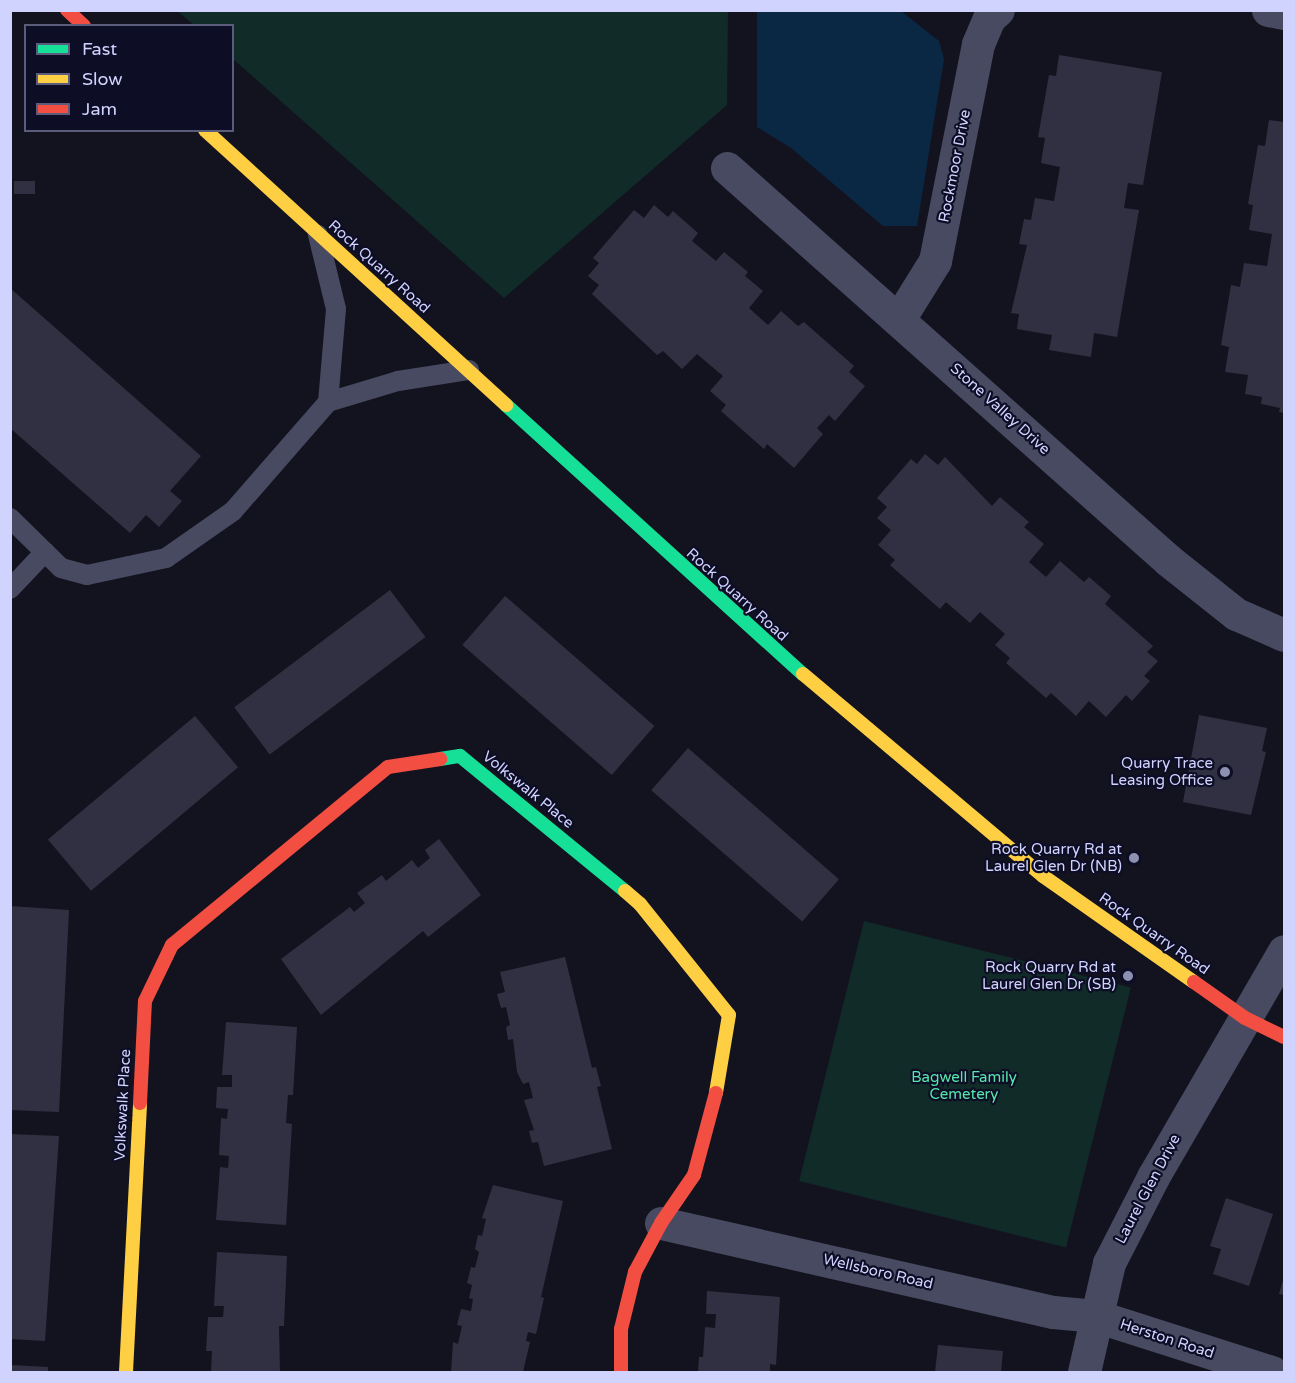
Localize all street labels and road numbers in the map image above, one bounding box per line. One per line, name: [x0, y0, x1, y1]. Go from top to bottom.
street label: Rockmoor Drive: [935, 108, 975, 224]
street label: Rock Quarry Road: [324, 217, 434, 317]
street label: Stone Valley Drive: [946, 359, 1054, 459]
street label: Rock Quarry Road: [682, 545, 792, 645]
street label: Volkswalk Place: [479, 748, 577, 832]
street label: Rock Quarry Road: [1095, 889, 1213, 979]
street label: Volkswalk Place: [111, 1048, 135, 1162]
street label: Laurel Glen Drive: [1112, 1131, 1184, 1247]
street label: Wellsboro Road: [821, 1251, 935, 1293]
street label: Herston Road: [1118, 1315, 1216, 1363]

